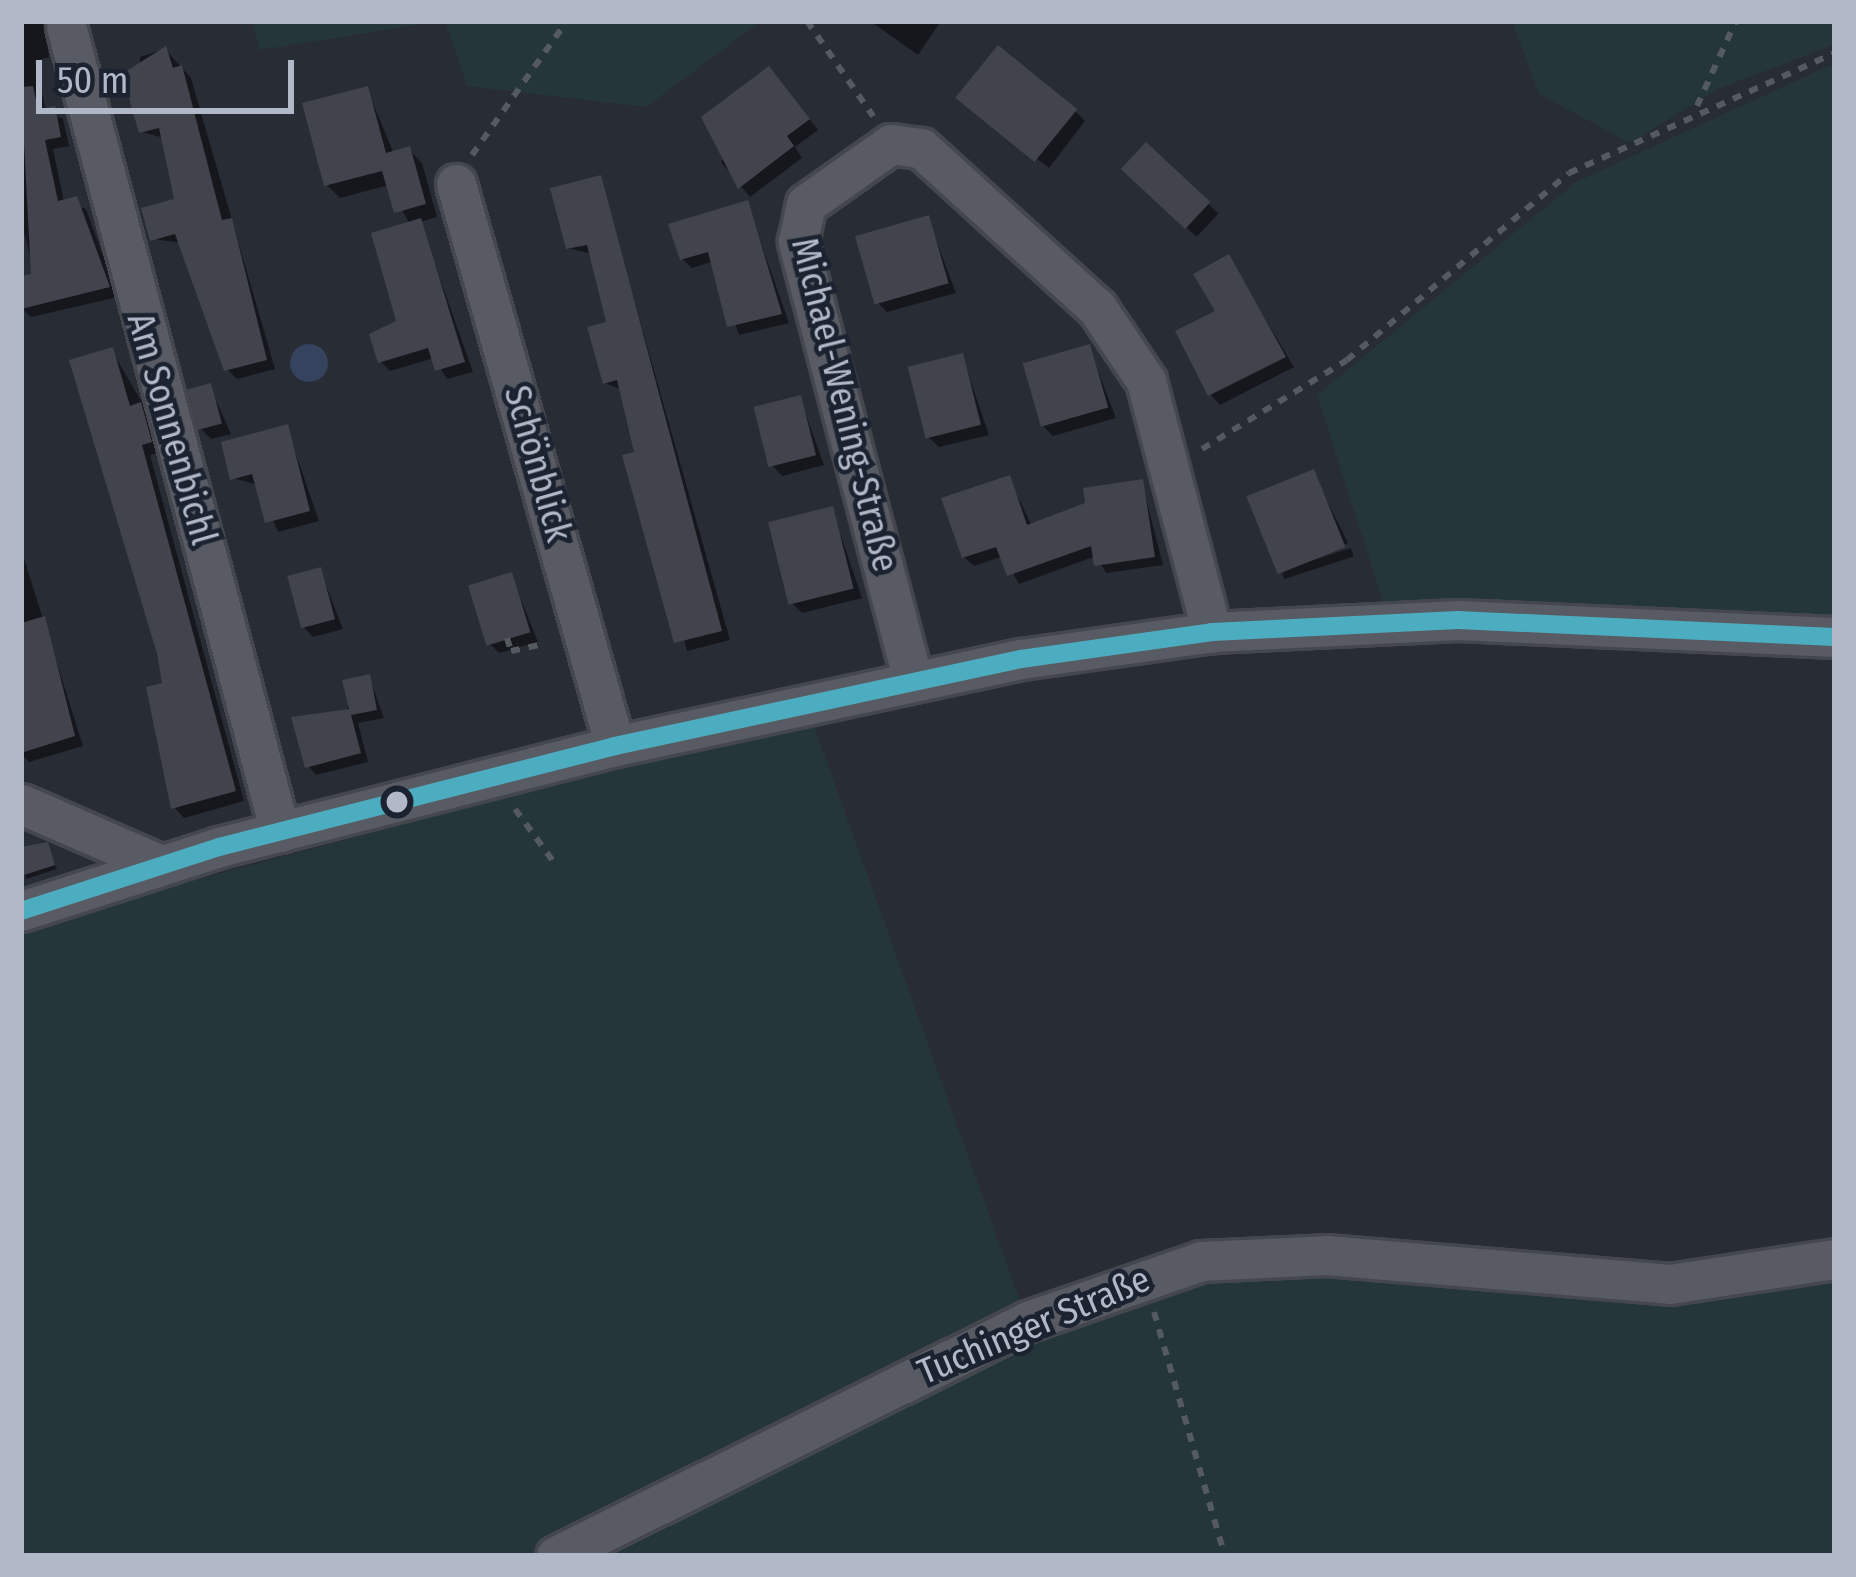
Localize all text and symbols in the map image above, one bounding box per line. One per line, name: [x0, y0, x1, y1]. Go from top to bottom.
scale bar: [42, 36, 300, 110]
text: 50 m: [57, 59, 128, 103]
street label: Michael-Wening-Straße: [782, 234, 906, 576]
street label: Am Sonnenbichl: [117, 308, 225, 550]
street label: Schönblick: [494, 381, 580, 547]
unlabelled marker: [386, 791, 408, 813]
street label: Tuchinger Straße: [912, 1258, 1156, 1394]

